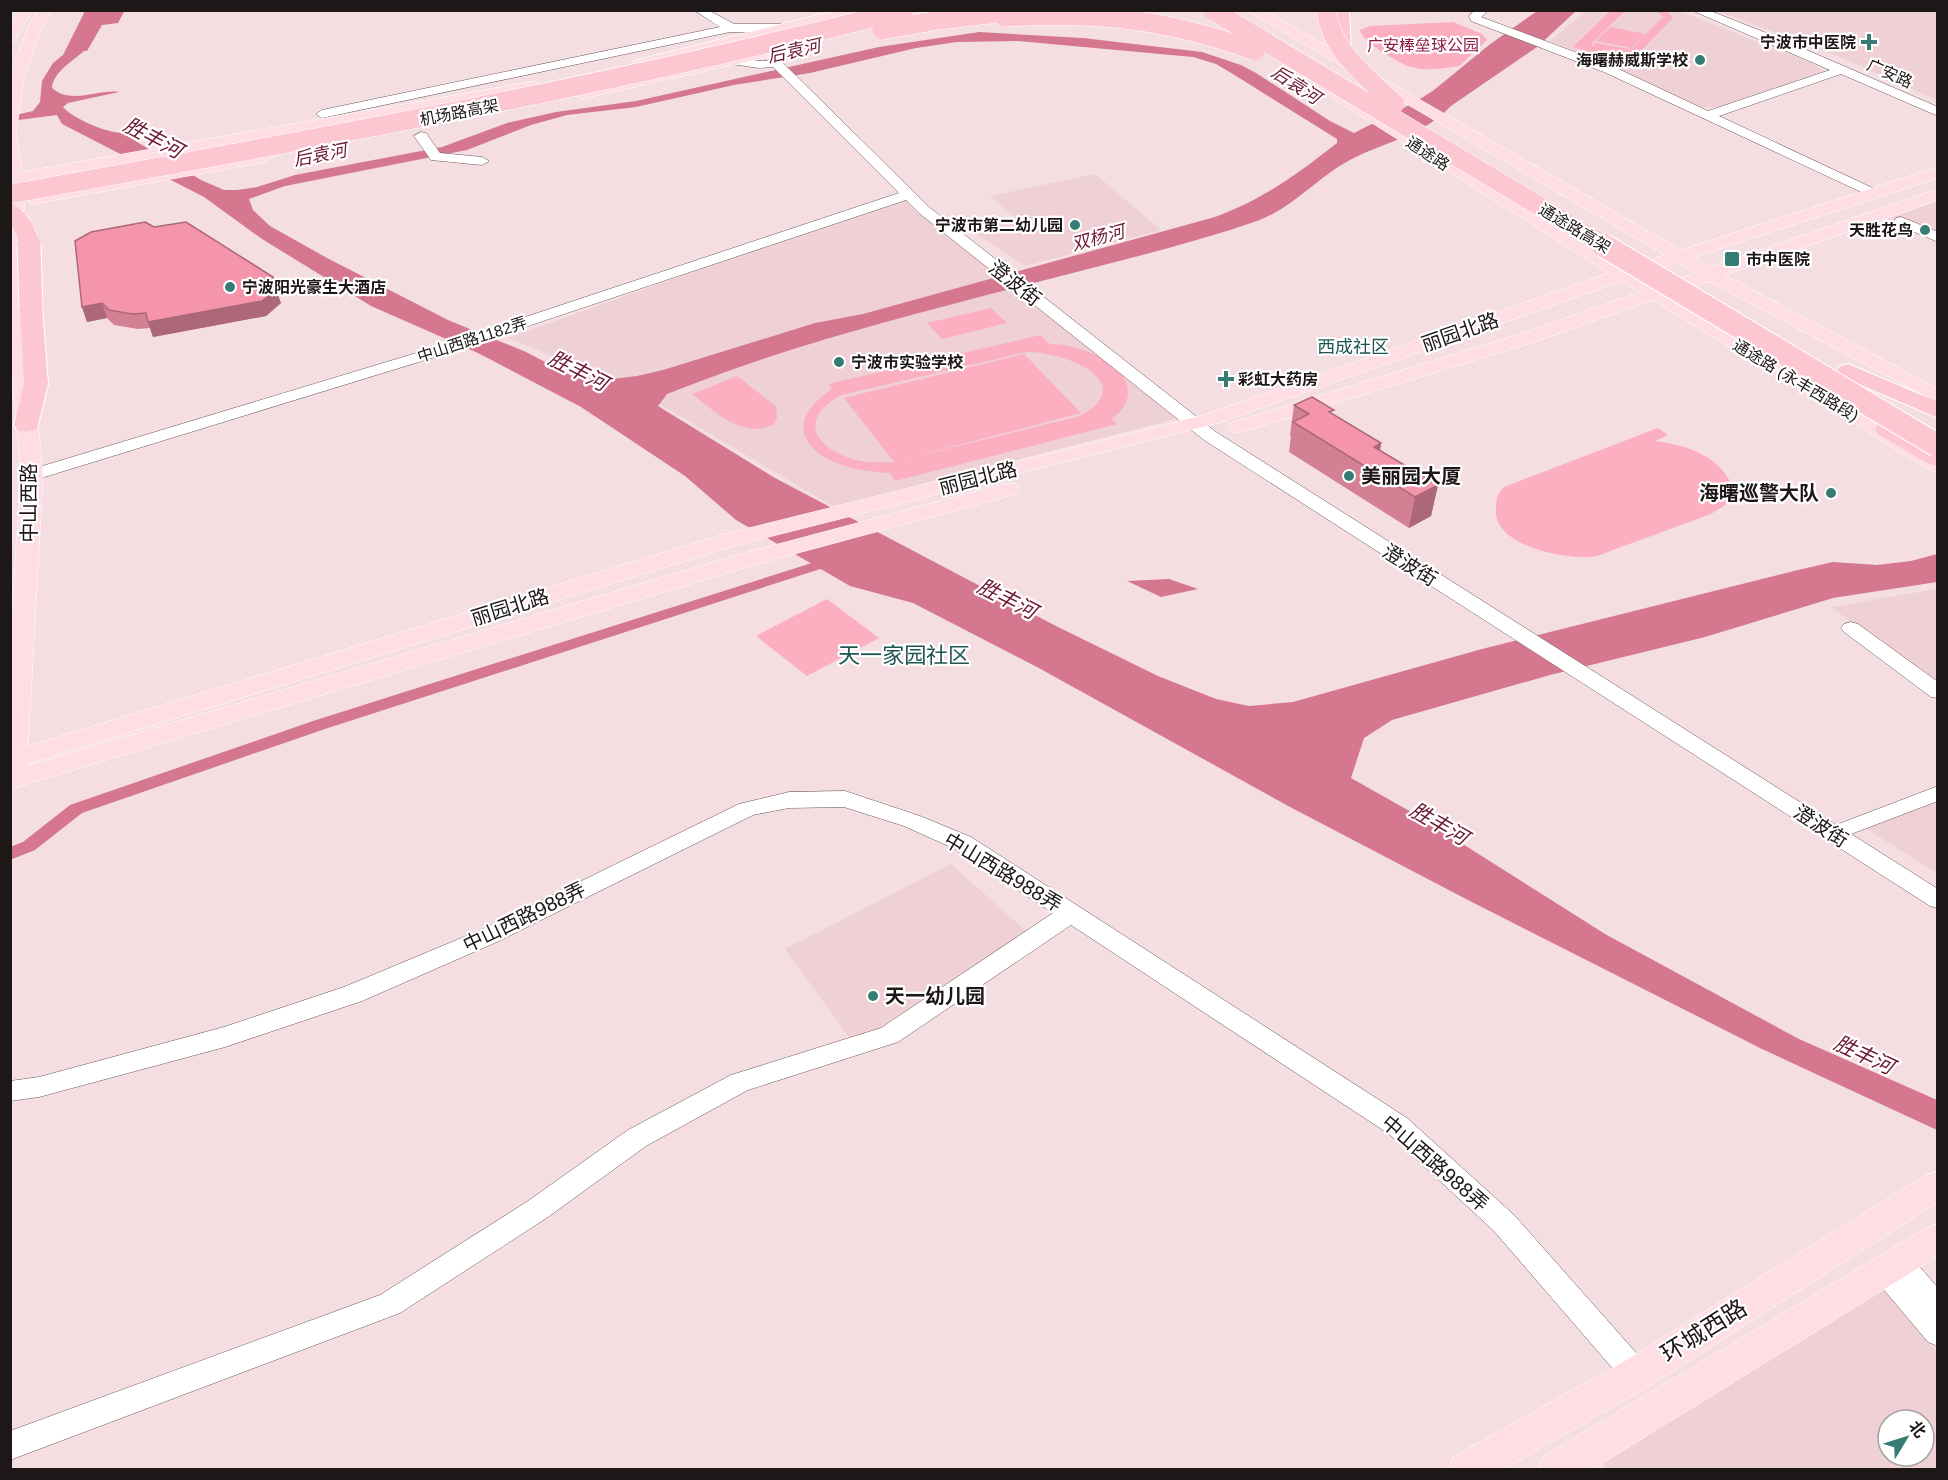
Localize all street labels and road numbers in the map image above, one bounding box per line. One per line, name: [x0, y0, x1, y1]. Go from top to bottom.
street label: 广安路: [1864, 56, 1915, 91]
street label: 机场路高架: [418, 97, 500, 128]
street label: 通途路: [1403, 133, 1452, 174]
street label: 通途路高架: [1536, 201, 1613, 256]
street label: 澄波街: [985, 256, 1045, 310]
street label: 丽园北路: [1419, 309, 1501, 355]
street label: 中山西路1182弄: [415, 314, 529, 365]
street label: 通途路 (永丰西路段): [1730, 336, 1861, 425]
street label: 丽园北路: [937, 458, 1019, 498]
street label: 中山西路: [18, 463, 40, 543]
street label: 澄波街: [1379, 540, 1441, 590]
street label: 丽园北路: [469, 585, 551, 629]
street label: 澄波街: [1790, 800, 1852, 852]
street label: 中山西路988弄: [940, 828, 1066, 916]
street label: 中山西路988弄: [459, 878, 589, 956]
street label: 中山西路988弄: [1377, 1111, 1493, 1215]
street label: 环城西路: [1656, 1294, 1752, 1367]

